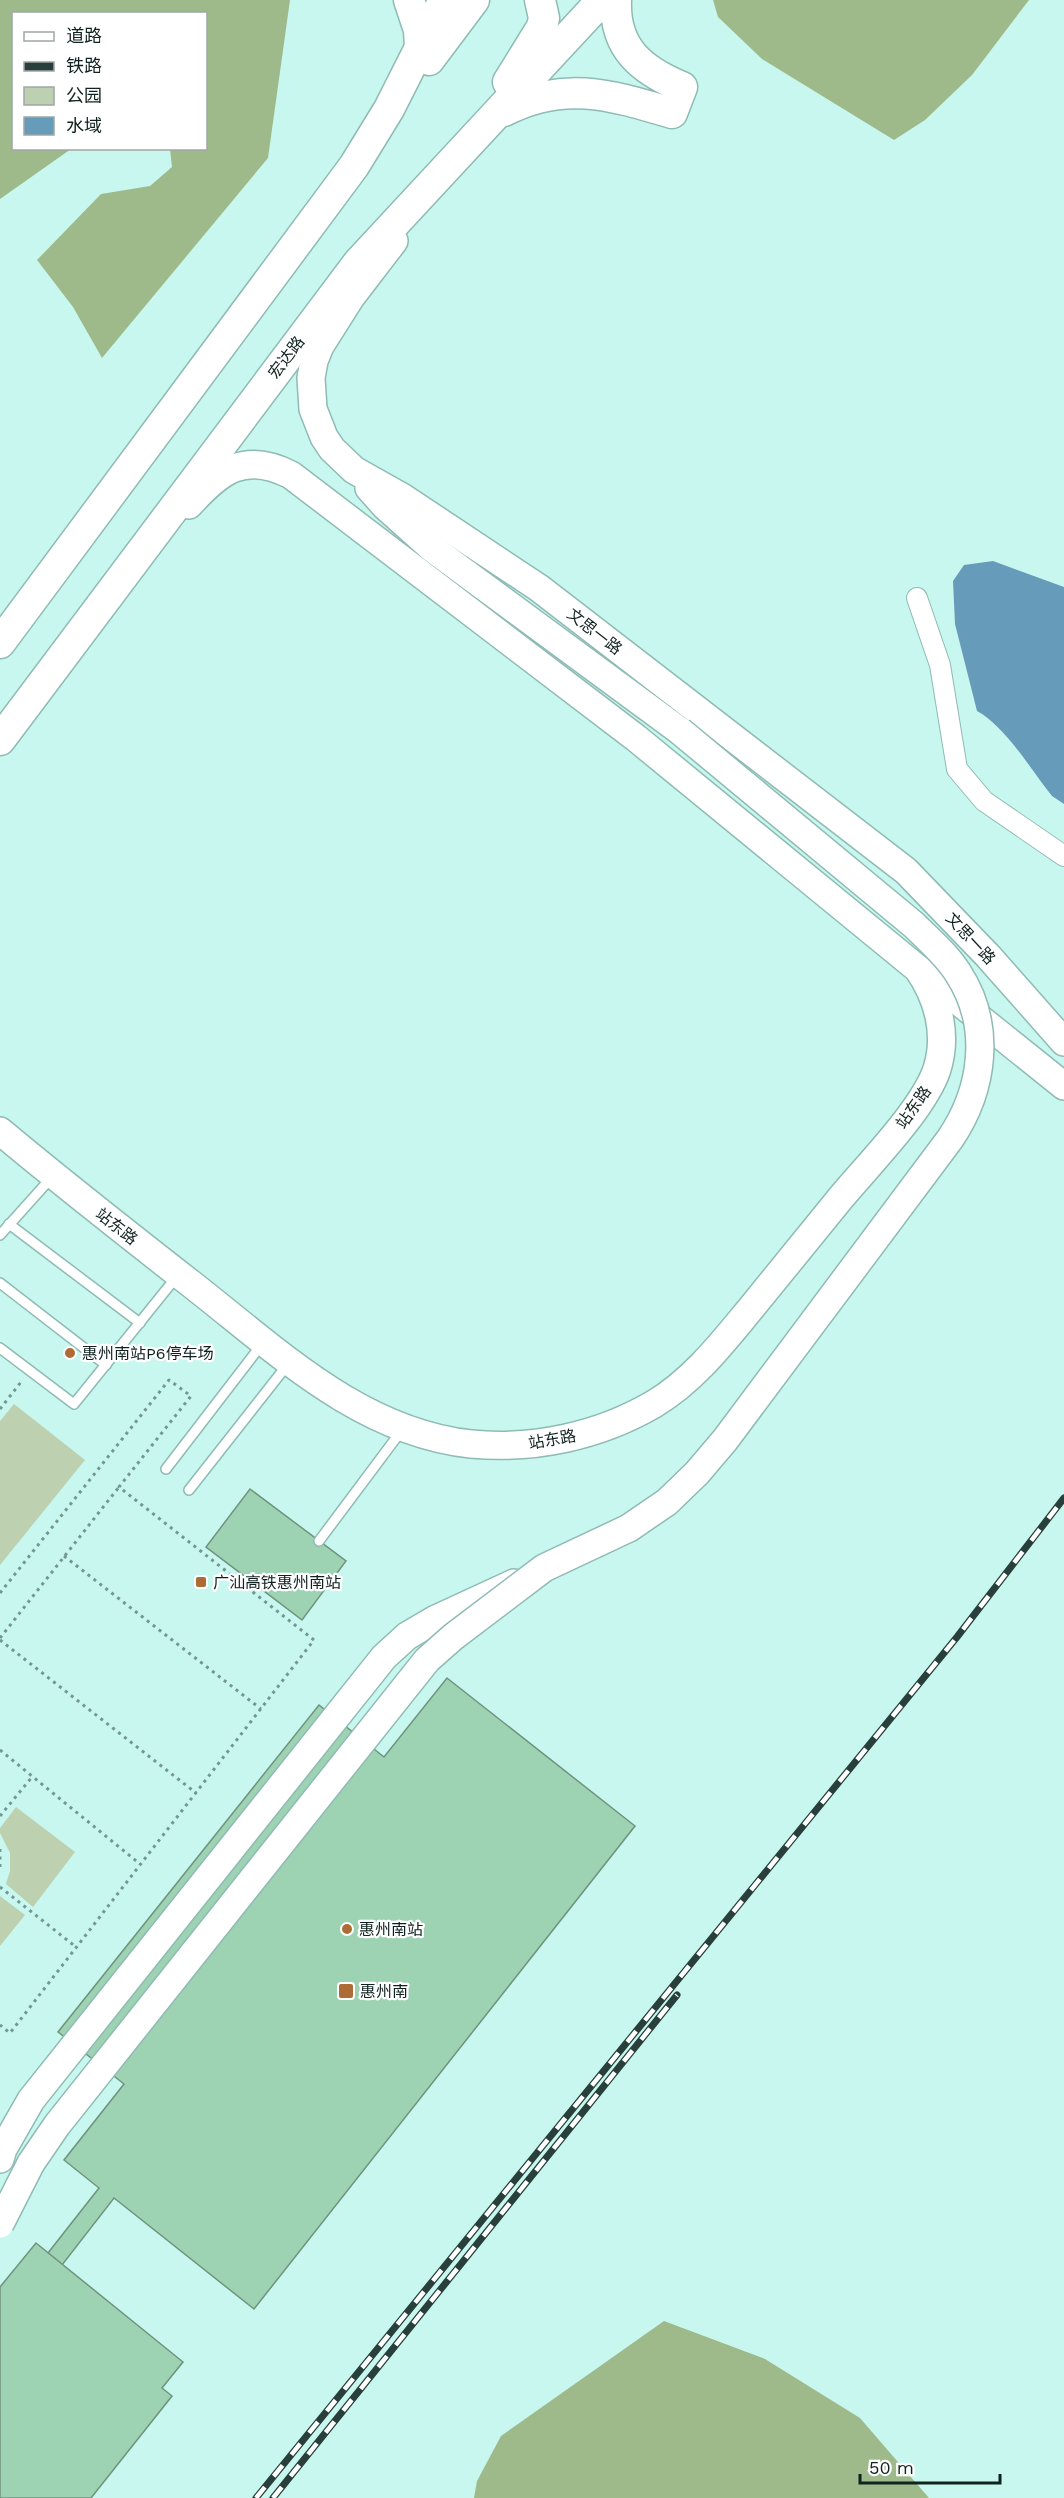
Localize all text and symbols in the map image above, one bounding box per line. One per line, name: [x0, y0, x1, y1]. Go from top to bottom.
legend: [12, 12, 207, 150]
text: 道路: [66, 25, 102, 46]
text: 铁路: [66, 55, 102, 76]
text: 公园: [66, 85, 102, 106]
text: 水域: [66, 115, 102, 136]
street label: 宏达路: [264, 332, 308, 382]
street label: 文思一路: [564, 604, 626, 659]
street label: 文思一路: [942, 908, 999, 968]
street label: 站东路: [892, 1082, 935, 1132]
street label: 站东路: [92, 1204, 141, 1249]
place label: 惠州南站P6停车场: [82, 1344, 214, 1363]
marker: 惠州南站P6停车场: [63, 1346, 77, 1360]
street label: 站东路: [527, 1426, 577, 1453]
place label: 广汕高铁惠州南站: [213, 1573, 341, 1592]
marker: 广汕高铁惠州南站: [194, 1575, 208, 1589]
place label: 惠州南站: [359, 1920, 423, 1939]
marker: 惠州南站: [340, 1922, 354, 1936]
marker: 惠州南: [337, 1982, 355, 2000]
place label: 惠州南: [360, 1982, 408, 2001]
scale bar: [860, 2447, 1000, 2485]
text: 50 m: [869, 2457, 914, 2478]

